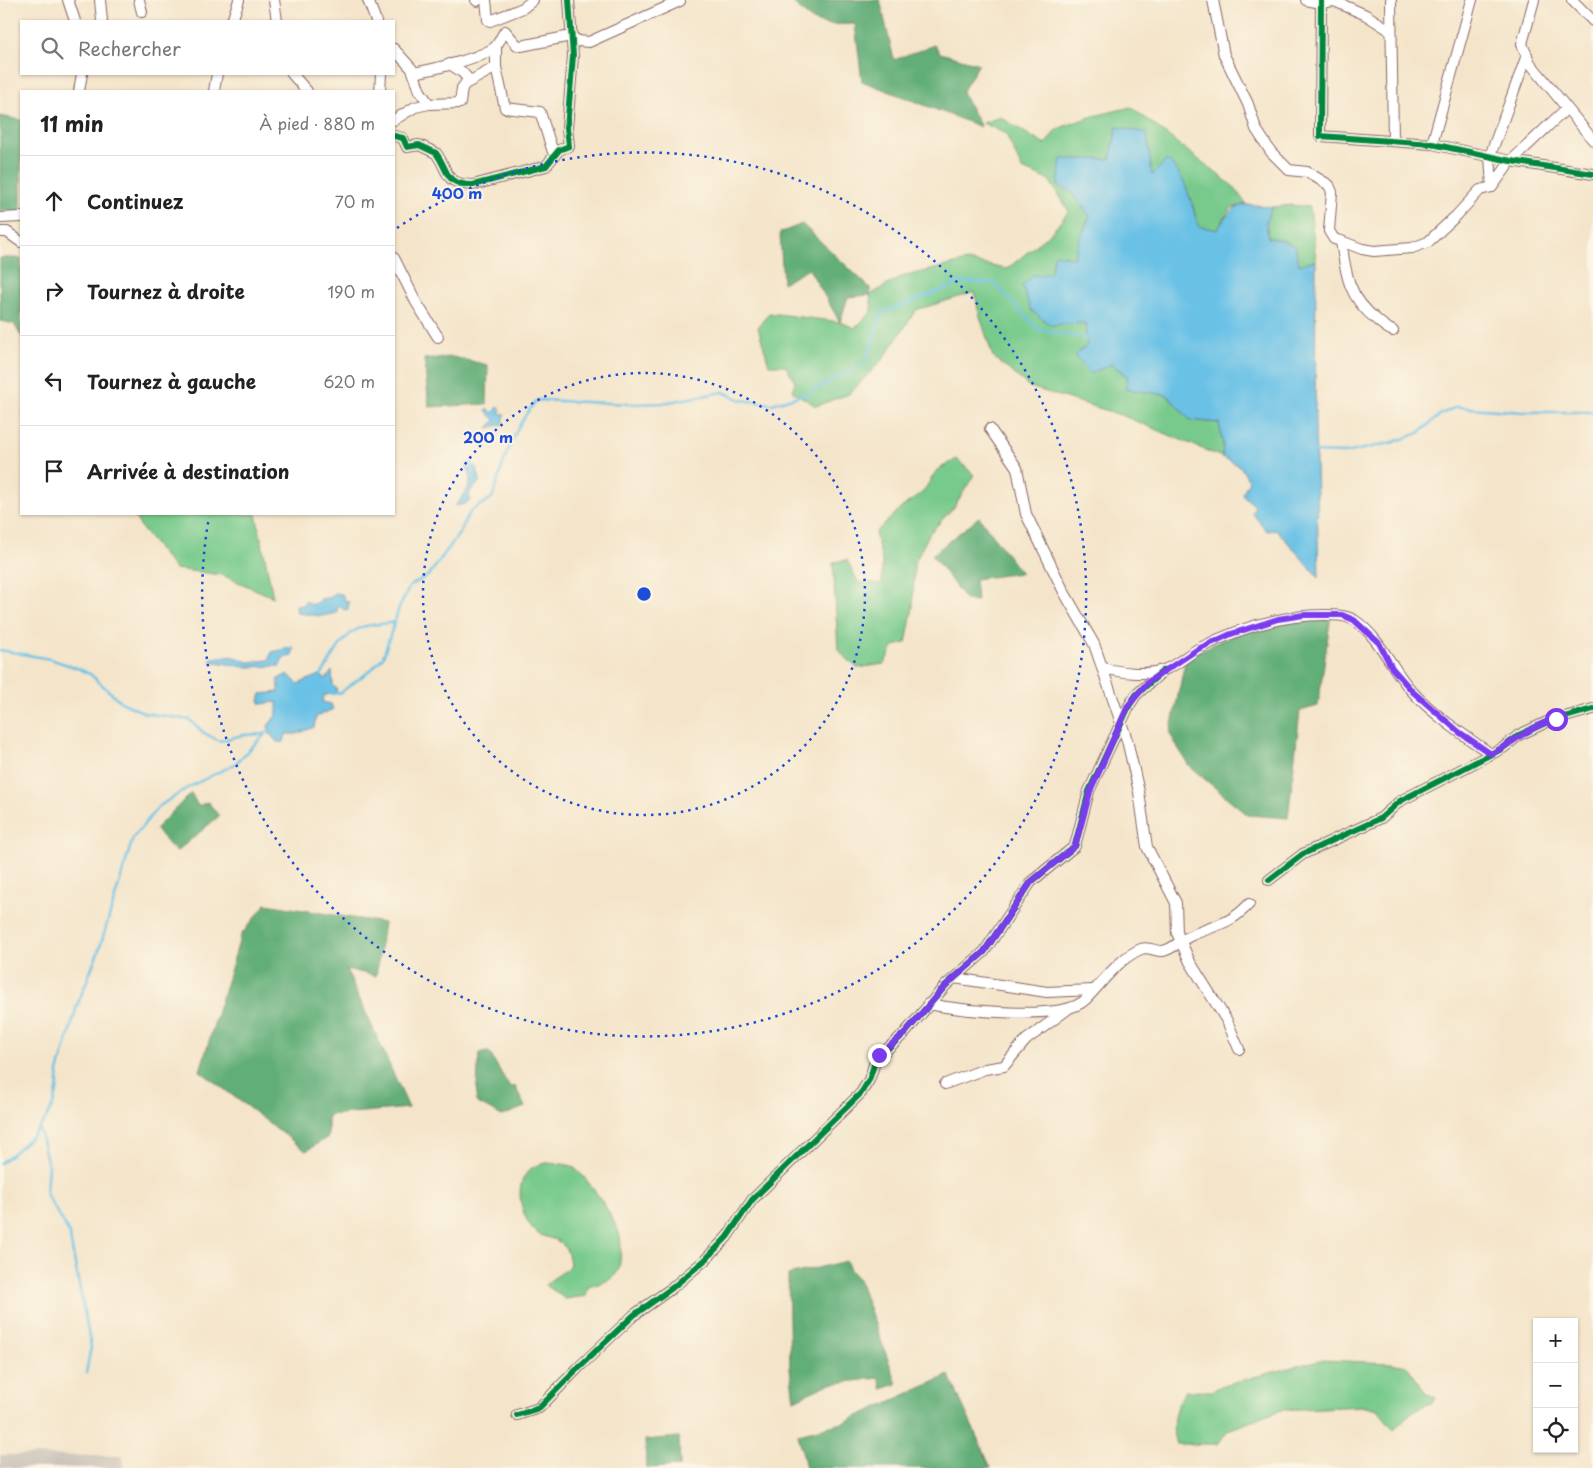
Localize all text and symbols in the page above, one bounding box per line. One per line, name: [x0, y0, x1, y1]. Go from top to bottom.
search box: [20, 20, 395, 75]
icon: search: [38, 34, 66, 62]
text: Rechercher: [78, 34, 181, 62]
text: 11 min: [40, 107, 104, 139]
text: À pied · 880 m: [259, 111, 375, 135]
text: 400 m: [432, 181, 482, 204]
icon: ahead: [40, 187, 68, 215]
text: Continuez: [87, 187, 184, 215]
text: 70 m: [335, 189, 375, 213]
icon: right: [40, 277, 68, 305]
text: Tournez à droite: [87, 277, 245, 305]
text: 190 m: [327, 279, 375, 303]
icon: left: [40, 367, 68, 395]
text: Tournez à gauche: [87, 367, 256, 395]
text: 620 m: [323, 369, 375, 393]
text: 200 m: [463, 425, 513, 448]
icon: arrive: [40, 457, 68, 485]
text: Arrivée à destination: [87, 457, 290, 485]
centre of rings: [635, 585, 653, 603]
route start: [1545, 708, 1568, 731]
route end: [868, 1044, 891, 1067]
map controls: [1533, 1318, 1578, 1453]
button: +: [1533, 1318, 1578, 1363]
button: −: [1533, 1363, 1578, 1408]
button: locate: [1533, 1408, 1578, 1453]

